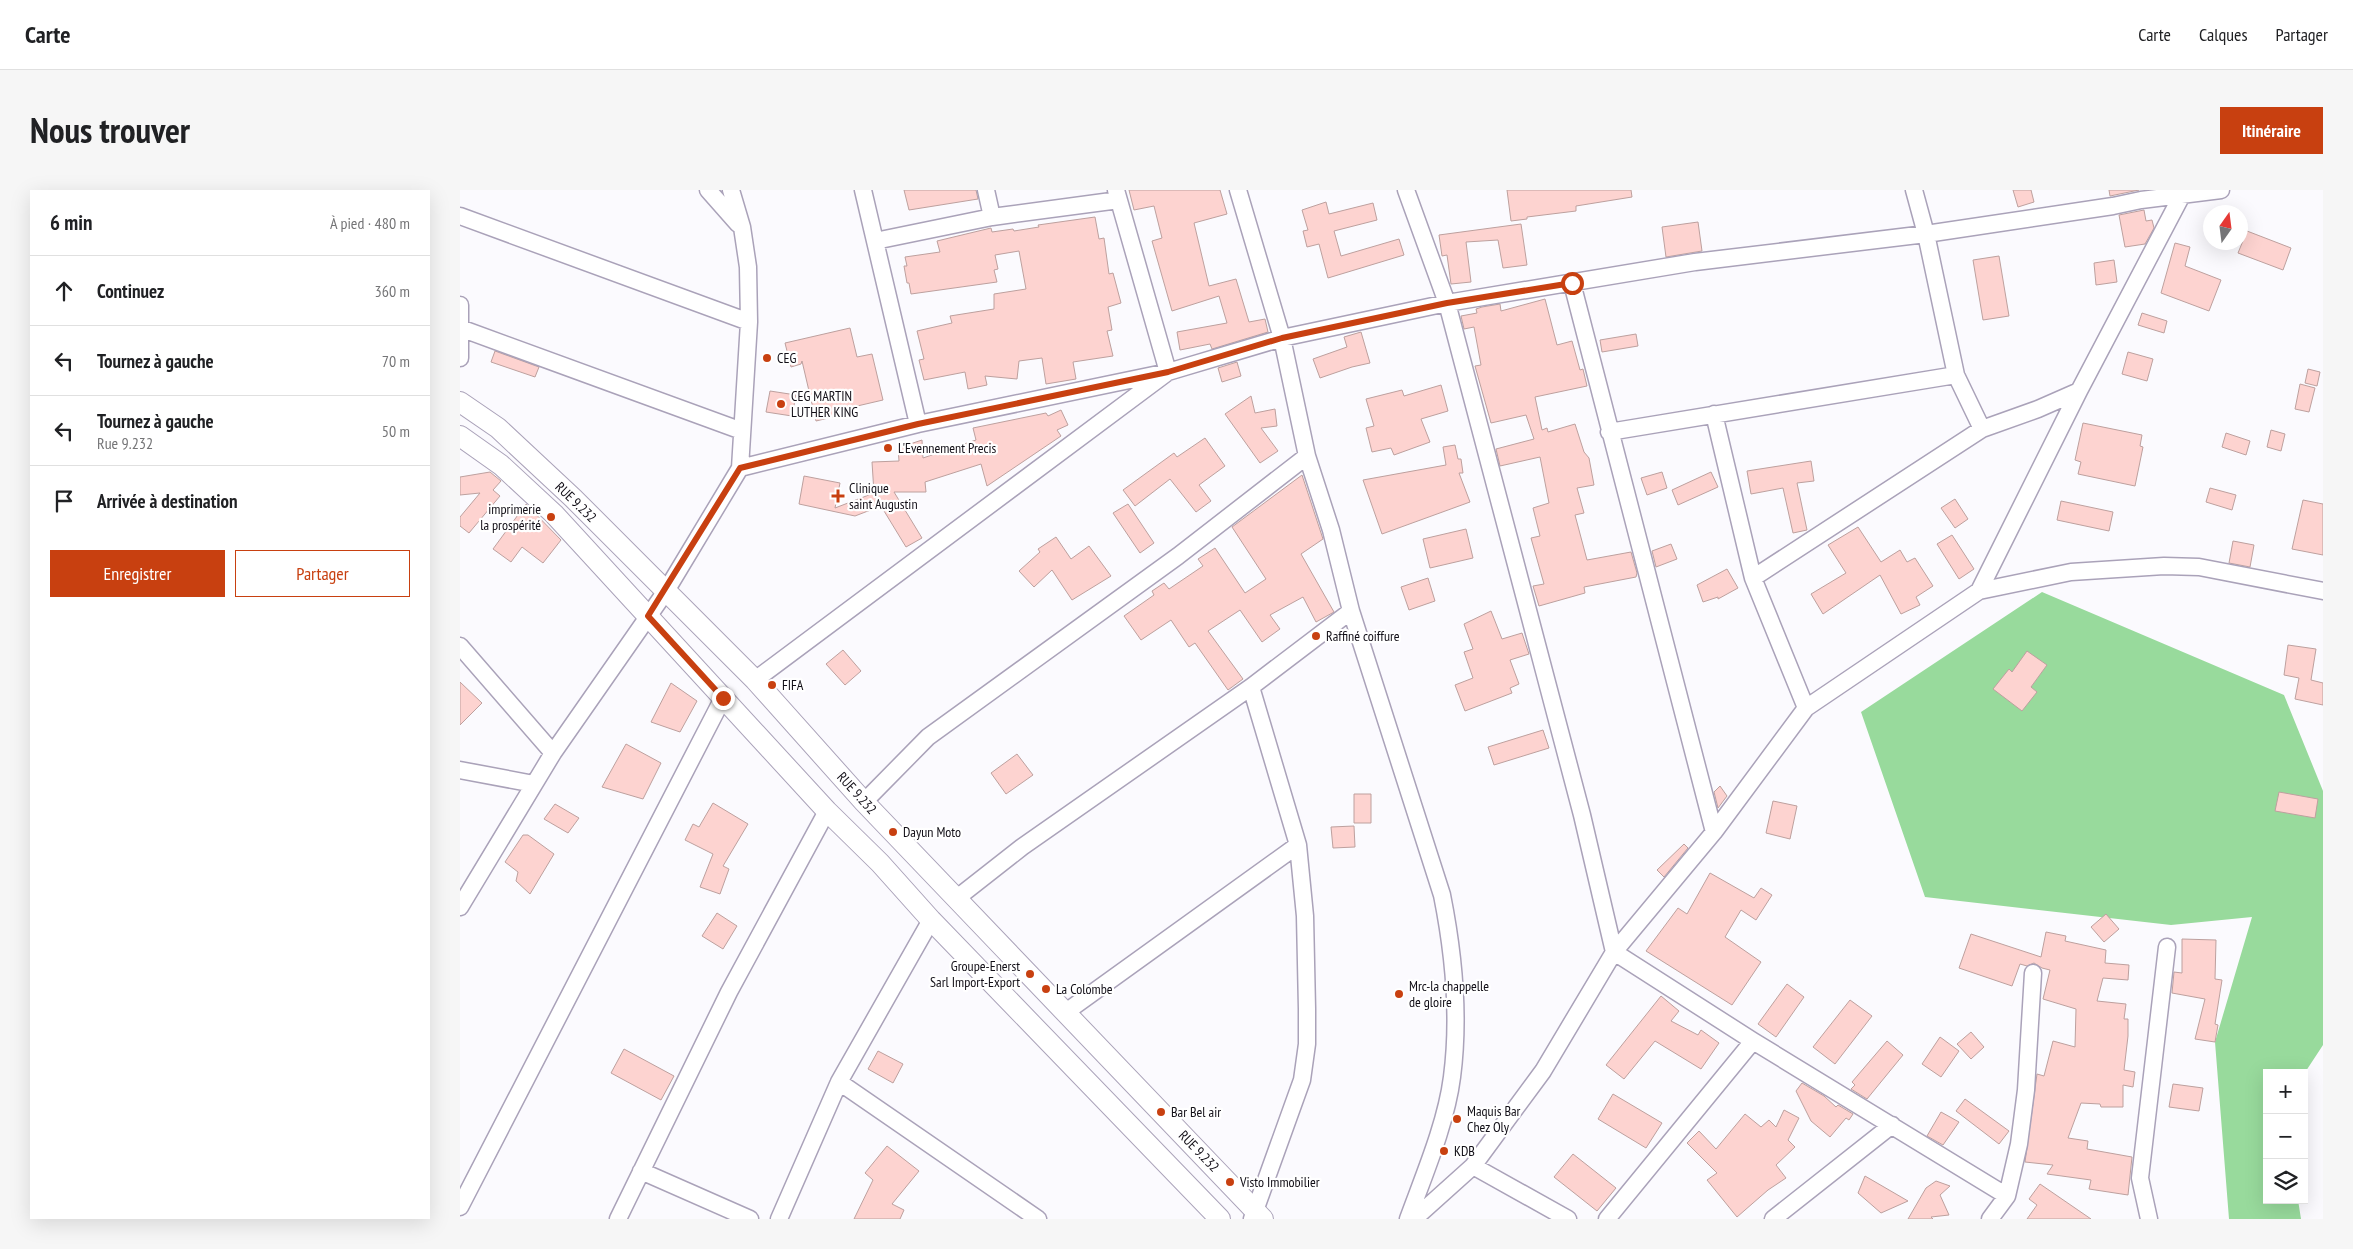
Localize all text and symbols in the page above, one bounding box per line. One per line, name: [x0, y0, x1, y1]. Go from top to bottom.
text: Carte: [25, 19, 71, 50]
text: Carte: [2138, 23, 2171, 46]
text: Calques: [2199, 23, 2248, 46]
text: Partager: [2276, 23, 2328, 46]
text: Nous trouver: [30, 107, 190, 153]
button: Itinéraire: [2220, 107, 2323, 154]
north arrow: [2203, 205, 2248, 250]
text: 6 min: [50, 209, 92, 236]
text: À pied · 480 m: [330, 213, 410, 233]
route start: [1561, 272, 1584, 295]
icon: ahead: [50, 277, 78, 305]
text: Continuez: [97, 279, 164, 303]
text: 360 m: [375, 281, 410, 301]
icon: left: [50, 347, 78, 375]
text: Tournez à gauche: [97, 349, 214, 373]
place label: CEG: [777, 349, 796, 367]
text: 70 m: [382, 351, 410, 371]
marker: CEG: [761, 352, 773, 364]
place label: CEG MARTIN LUTHER KING: [791, 387, 858, 421]
marker: CEG MARTIN LUTHER KING: [775, 398, 787, 410]
text: Tournez à gauche: [97, 409, 214, 433]
icon: left: [50, 417, 78, 445]
text: 50 m: [382, 421, 410, 441]
text: Rue 9.232: [97, 433, 153, 453]
place label: L'Evennement Precis: [898, 439, 997, 457]
marker: L'Evennement Precis: [882, 442, 894, 454]
street label: RUE 9.232: [552, 478, 600, 526]
place label: Clinique saint Augustin: [849, 479, 918, 513]
icon: arrive: [50, 487, 78, 515]
text: Arrivée à destination: [97, 489, 238, 513]
marker: Clinique saint Augustin: [831, 489, 845, 503]
place label: imprimerie la prospérité: [480, 500, 541, 534]
marker: imprimerie la prospérité: [545, 511, 557, 523]
button: Enregistrer: [50, 550, 225, 597]
button: Partager: [235, 550, 410, 597]
place label: Raffiné coiffure: [1326, 627, 1400, 645]
marker: Raffiné coiffure: [1310, 630, 1322, 642]
place label: FIFA: [782, 676, 804, 694]
marker: FIFA: [766, 679, 778, 691]
route end: [712, 687, 735, 710]
street label: RUE 9.232: [833, 768, 881, 818]
place label: Dayun Moto: [903, 823, 961, 841]
marker: Dayun Moto: [887, 826, 899, 838]
place label: Groupe-Enerst Sarl Import-Export: [930, 957, 1020, 991]
marker: Groupe-Enerst Sarl Import-Export: [1024, 968, 1036, 980]
place label: Mrc-la chappelle de gloire: [1409, 977, 1489, 1011]
place label: La Colombe: [1056, 980, 1113, 998]
marker: La Colombe: [1040, 983, 1052, 995]
marker: Mrc-la chappelle de gloire: [1393, 988, 1405, 1000]
map controls: [2263, 1069, 2308, 1204]
button: +: [2263, 1069, 2308, 1114]
place label: Maquis Bar Chez Oly: [1467, 1102, 1521, 1136]
place label: Bar Bel air: [1171, 1103, 1221, 1121]
marker: Bar Bel air: [1155, 1106, 1167, 1118]
marker: Maquis Bar Chez Oly: [1451, 1113, 1463, 1125]
button: −: [2263, 1114, 2308, 1159]
street label: RUE 9.232: [1175, 1127, 1223, 1175]
place label: KDB: [1454, 1142, 1475, 1160]
marker: KDB: [1438, 1145, 1450, 1157]
button: layers: [2263, 1159, 2308, 1204]
place label: Visto Immobilier: [1239, 1173, 1320, 1191]
marker: Visto Immobilier: [1224, 1176, 1236, 1188]

